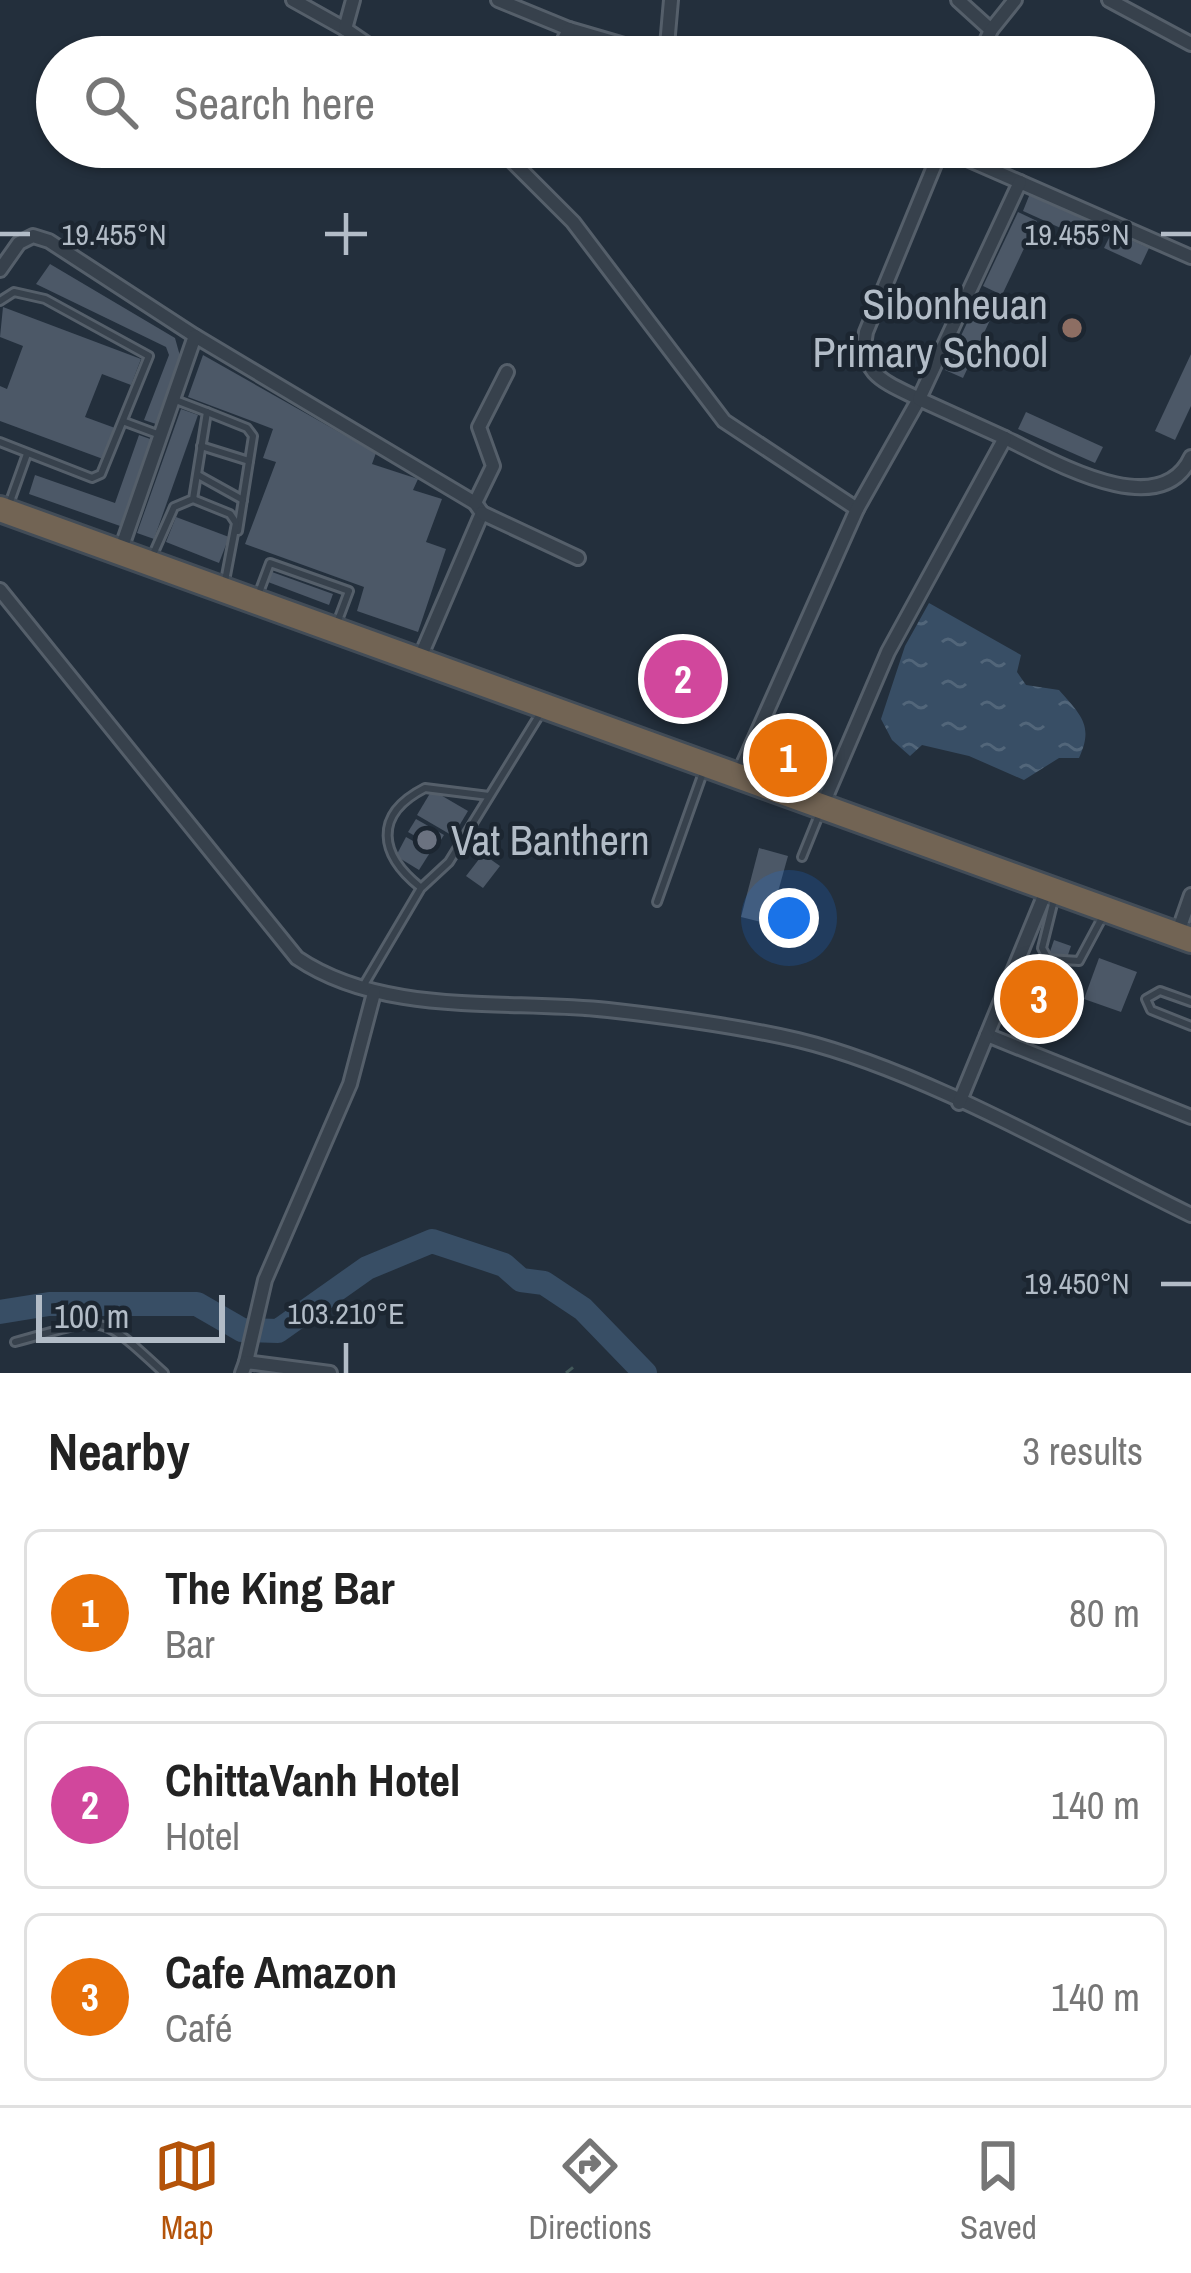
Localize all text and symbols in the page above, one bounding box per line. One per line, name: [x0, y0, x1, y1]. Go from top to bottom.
search box: [36, 36, 1155, 168]
icon: search: [78, 69, 144, 135]
text: Search here: [174, 72, 375, 133]
text: 19.455°N: [62, 214, 167, 254]
text: 19.455°N: [1025, 214, 1130, 254]
place label: Sibonheuan Primary School: [813, 276, 1048, 380]
marker: Sibonheuan Primary School: [1059, 315, 1085, 341]
pin: 2: [644, 634, 722, 724]
pin: 1: [749, 713, 827, 803]
place label: Vat Banthern: [451, 812, 650, 868]
marker: Vat Banthern: [414, 827, 440, 853]
your location: [759, 888, 819, 948]
pin: 3: [1000, 954, 1078, 1044]
text: 19.450°N: [1025, 1263, 1130, 1303]
scale bar: [36, 1289, 225, 1342]
text: 103.210°E: [287, 1293, 405, 1333]
text: 100 m: [54, 1294, 129, 1338]
text: Nearby: [48, 1417, 190, 1486]
text: 3 results: [1022, 1425, 1143, 1477]
text: The King Bar: [165, 1557, 395, 1618]
text: 1: [81, 1587, 99, 1639]
text: 80 m: [1069, 1587, 1140, 1639]
text: Bar: [165, 1618, 215, 1670]
text: ChittaVanh Hotel: [165, 1749, 460, 1810]
text: 2: [81, 1779, 99, 1831]
text: 140 m: [1051, 1779, 1140, 1831]
text: Hotel: [165, 1810, 240, 1862]
text: Cafe Amazon: [165, 1941, 397, 2002]
text: 3: [81, 1971, 99, 2023]
text: 140 m: [1051, 1971, 1140, 2023]
text: Café: [165, 2002, 233, 2054]
tab: Map: [154, 2133, 220, 2249]
tab: Directions: [528, 2133, 652, 2249]
tab: Saved: [960, 2133, 1037, 2249]

